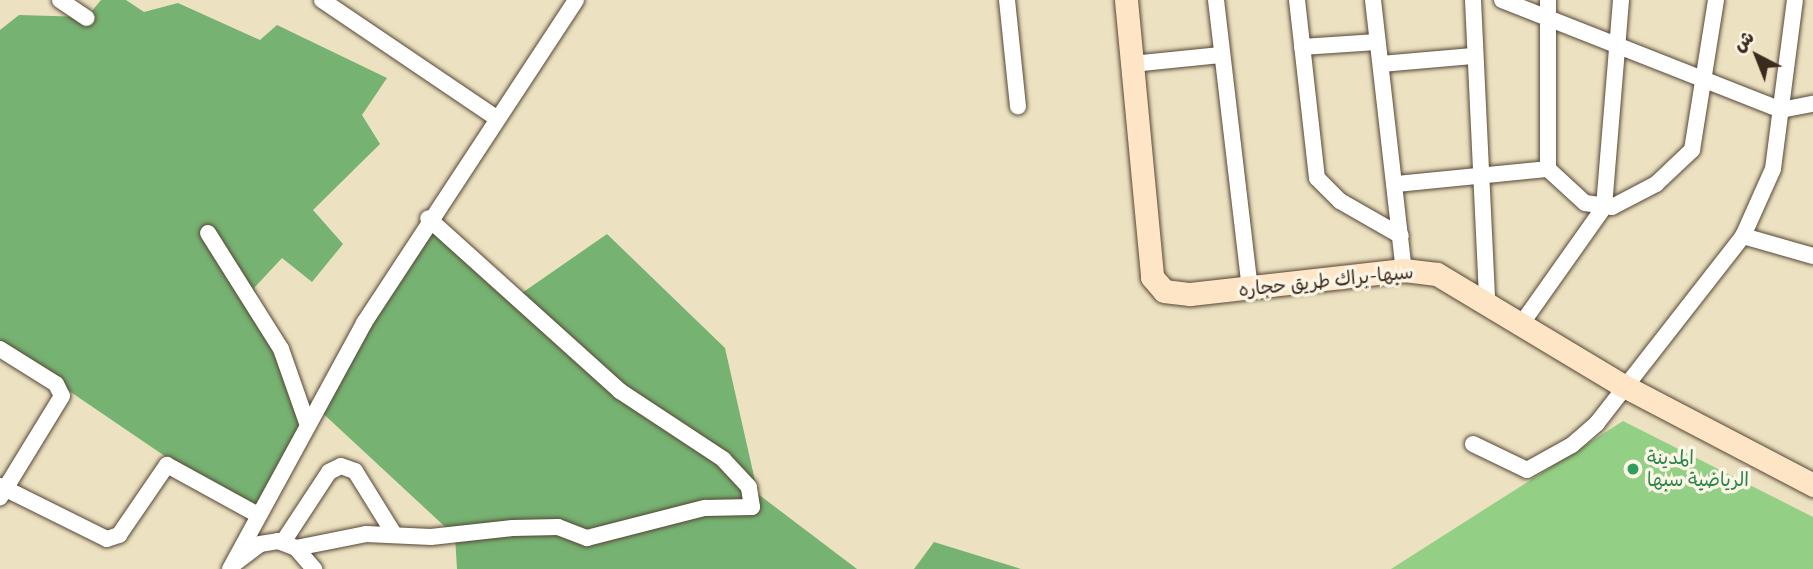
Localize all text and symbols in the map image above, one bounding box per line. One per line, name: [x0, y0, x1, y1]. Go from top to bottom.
north arrow: [1722, 21, 1792, 91]
text: ش: [1727, 24, 1759, 56]
street label: سبها-براك طريق حجاره: [1237, 260, 1415, 302]
place label: المدينة الرياضية سبها: [1647, 447, 1749, 491]
marker: المدينة الرياضية سبها: [1625, 461, 1641, 477]

